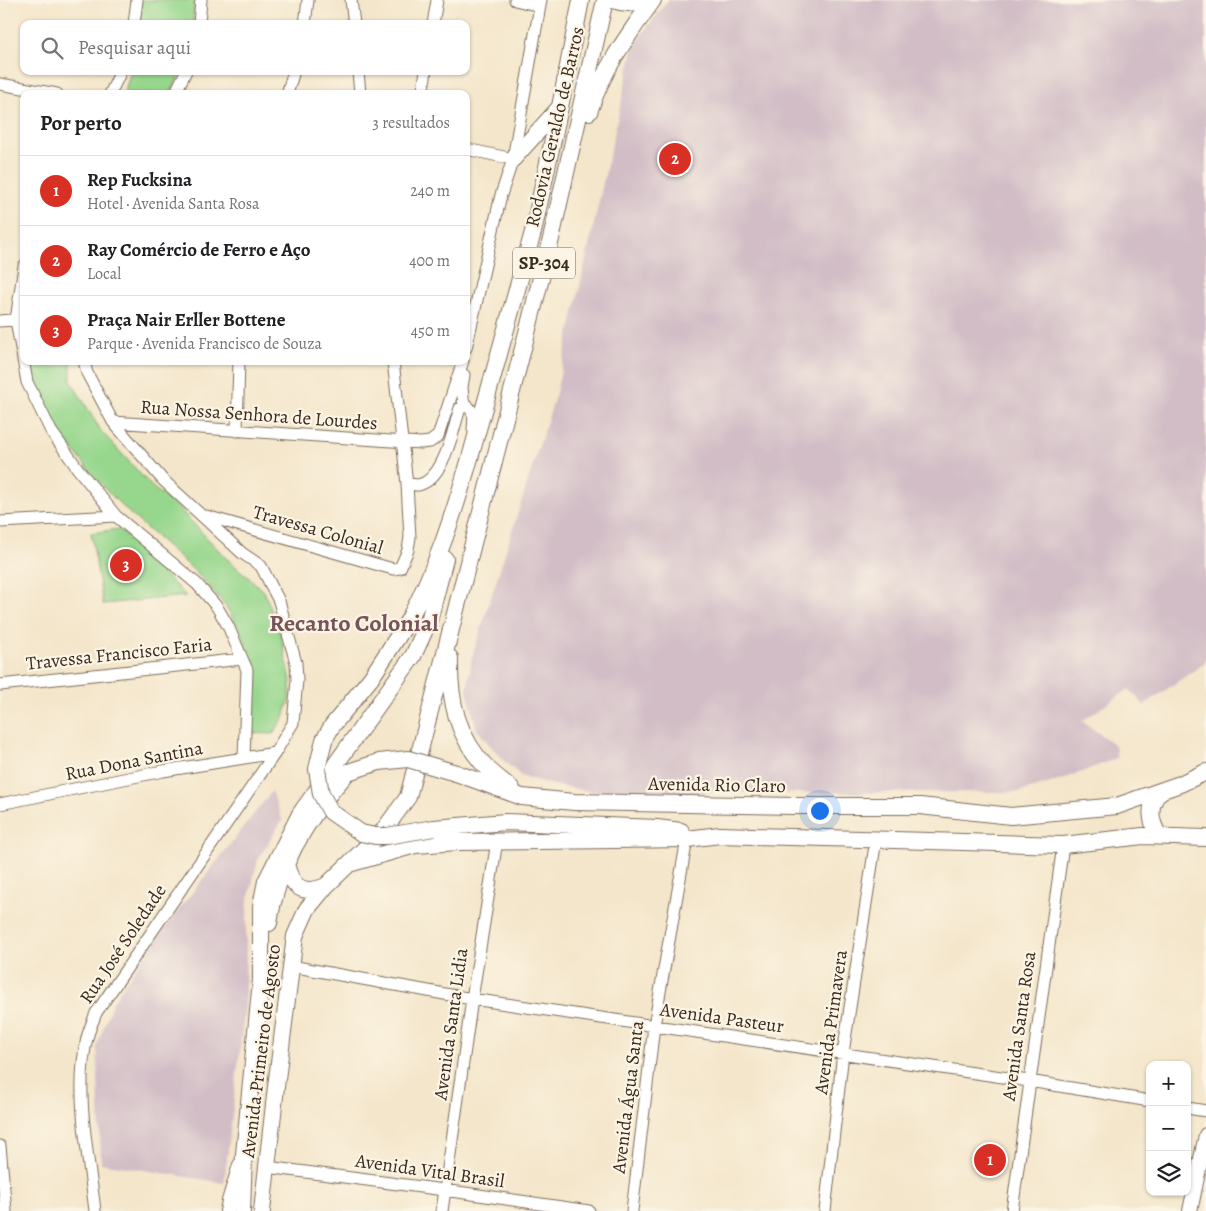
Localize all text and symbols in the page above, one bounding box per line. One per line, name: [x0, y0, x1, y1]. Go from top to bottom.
search box: [20, 20, 470, 75]
street label: Rodovia Geraldo de Barros: [519, 24, 591, 230]
icon: search: [38, 34, 66, 62]
text: Pesquisar aqui: [78, 35, 191, 61]
text: Por perto: [40, 109, 122, 137]
text: 3 resultados: [372, 112, 450, 134]
pin: 2: [659, 140, 691, 178]
text: Rep Fucksina: [87, 167, 192, 193]
text: 1: [53, 180, 59, 202]
text: 240 m: [410, 180, 450, 202]
text: Hotel · Avenida Santa Rosa: [87, 193, 260, 215]
text: Ray Comércio de Ferro e Aço: [87, 237, 310, 263]
road number: SP-304: [513, 248, 575, 278]
text: 2: [52, 250, 60, 272]
text: 400 m: [409, 250, 450, 272]
text: Local: [87, 263, 121, 285]
text: Praça Nair Erller Bottene: [87, 307, 286, 333]
text: 3: [53, 320, 59, 342]
text: 450 m: [411, 320, 450, 342]
text: Parque · Avenida Francisco de Souza: [87, 333, 322, 355]
street label: Rua Nossa Senhora de Lourdes: [139, 394, 379, 436]
street label: Travessa Colonial: [250, 499, 386, 561]
pin: 3: [110, 546, 142, 584]
district label: Recanto Colonial: [269, 607, 439, 639]
street label: Travessa Francisco Faria: [25, 631, 213, 677]
street label: Rua Dona Santina: [63, 735, 205, 787]
street label: Avenida Rio Claro: [647, 771, 786, 799]
your location: [807, 798, 833, 824]
street label: Rua José Soledade: [73, 879, 173, 1009]
street label: Avenida Primeiro de Agosto: [235, 943, 287, 1160]
street label: Avenida Santa Lidia: [427, 946, 475, 1103]
street label: Avenida Primavera: [808, 948, 854, 1097]
street label: Avenida Santa Rosa: [995, 949, 1042, 1103]
street label: Avenida Pasteur: [657, 996, 786, 1040]
street label: Avenida Água Santa: [606, 1019, 650, 1176]
map controls: [1146, 1061, 1191, 1196]
button: +: [1146, 1061, 1191, 1106]
button: −: [1146, 1106, 1191, 1151]
pin: 1: [974, 1141, 1006, 1179]
street label: Avenida Vital Brasil: [353, 1148, 507, 1194]
button: layers: [1146, 1151, 1191, 1196]

